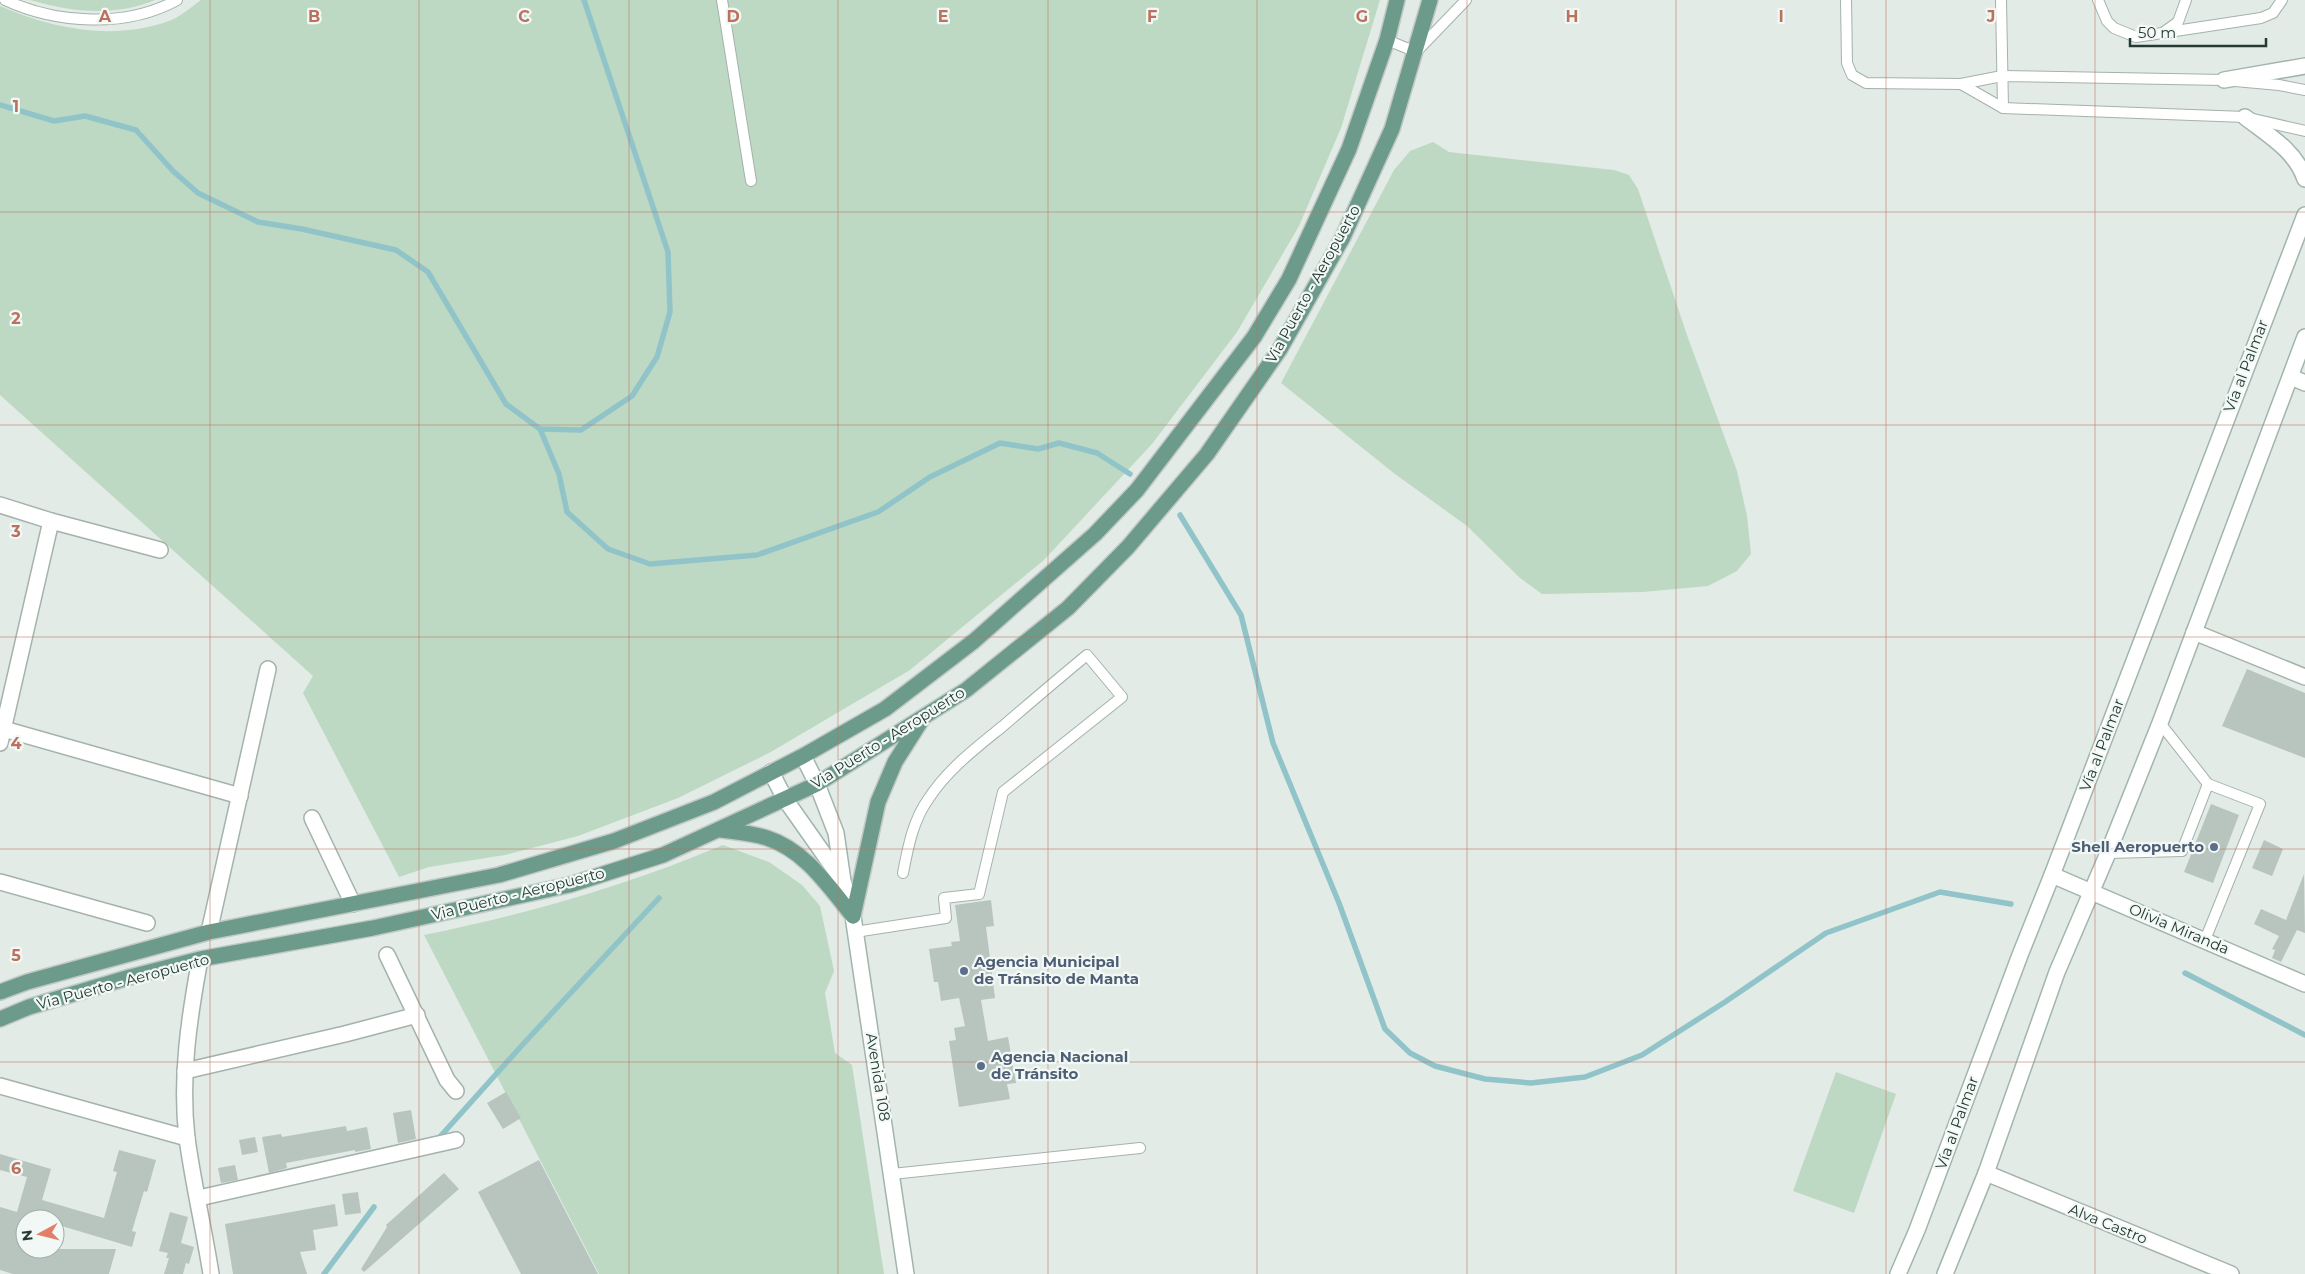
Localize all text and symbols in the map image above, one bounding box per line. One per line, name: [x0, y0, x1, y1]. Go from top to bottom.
text: A: [98, 7, 112, 26]
text: B: [308, 7, 320, 26]
text: C: [518, 7, 530, 26]
text: D: [726, 7, 740, 26]
text: E: [938, 7, 948, 26]
text: F: [1147, 7, 1157, 26]
text: G: [1356, 7, 1368, 26]
text: H: [1566, 7, 1578, 26]
text: I: [1778, 7, 1784, 26]
text: J: [1986, 7, 1995, 26]
scale bar: [2130, 15, 2266, 47]
text: 50 m: [2138, 23, 2176, 42]
text: 1: [13, 97, 19, 116]
street label: Via Puerto - Aeropuerto: [1261, 201, 1364, 366]
text: 2: [11, 309, 21, 328]
street label: Vía al Palmar: [2219, 317, 2272, 415]
text: 3: [10, 522, 21, 541]
street label: Via Puerto - Aeropuerto: [807, 682, 968, 793]
street label: Vía al Palmar: [2075, 696, 2128, 794]
text: 4: [10, 734, 22, 753]
place label: Shell Aeropuerto: [2071, 837, 2204, 856]
marker: Shell Aeropuerto: [2208, 841, 2220, 853]
street label: Via Puerto - Aeropuerto: [429, 863, 606, 924]
street label: Olivia Miranda: [2126, 899, 2232, 958]
text: 5: [11, 946, 21, 965]
street label: Via Puerto - Aeropuerto: [35, 949, 211, 1014]
place label: Agencia Municipal de Tránsito de Manta: [973, 952, 1139, 988]
marker: Agencia Municipal de Tránsito de Manta: [958, 965, 970, 977]
street label: Avenida 108: [862, 1031, 895, 1123]
place label: Agencia Nacional de Tránsito: [990, 1047, 1128, 1083]
marker: Agencia Nacional de Tránsito: [975, 1060, 987, 1072]
street label: Vía al Palmar: [1931, 1074, 1982, 1172]
text: 6: [11, 1159, 21, 1178]
street label: Alva Castro: [2066, 1199, 2150, 1248]
north arrow: [15, 1209, 65, 1259]
text: N: [17, 1229, 37, 1242]

